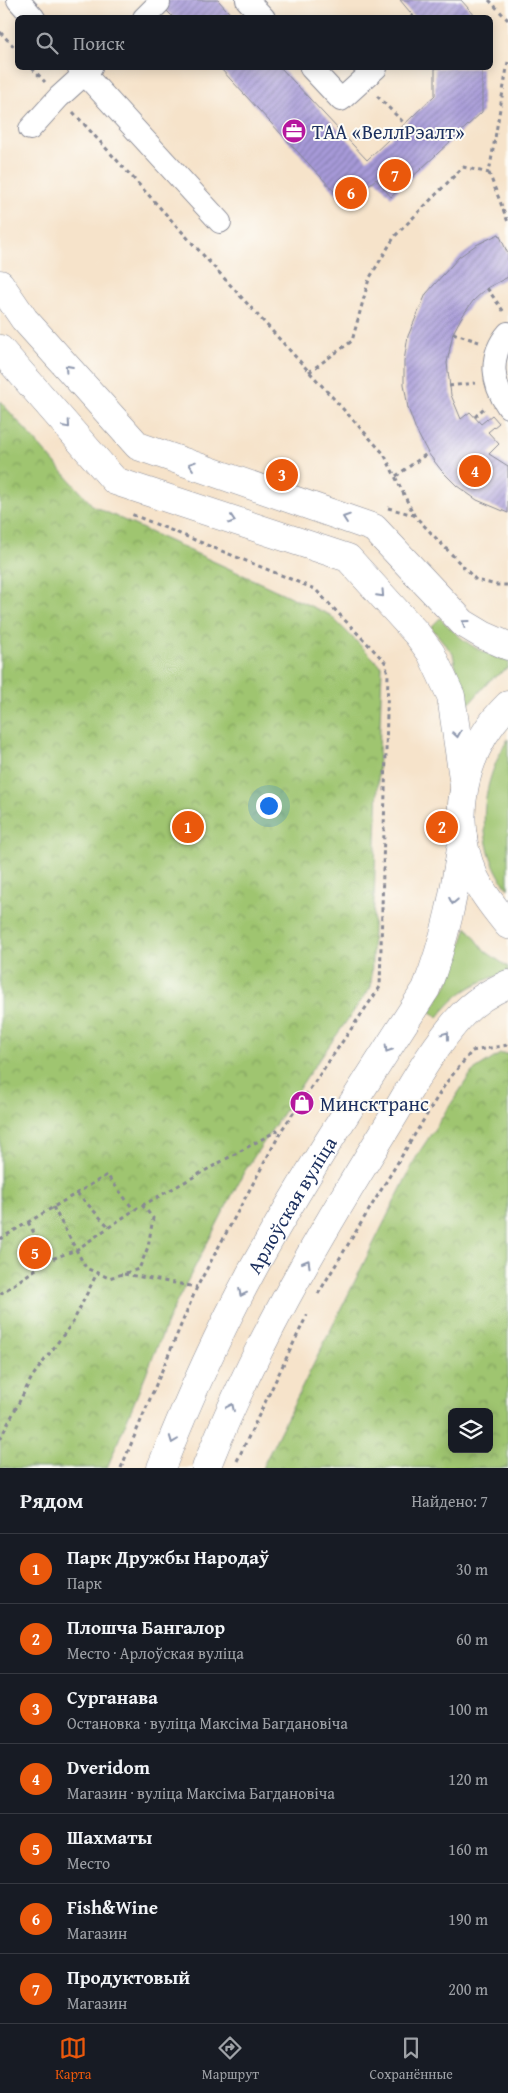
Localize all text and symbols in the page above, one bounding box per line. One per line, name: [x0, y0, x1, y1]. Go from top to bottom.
search box: [15, 15, 493, 70]
icon: search: [33, 29, 61, 57]
text: Поиск: [73, 29, 125, 57]
place label: ТАА «ВеллРэалт»: [312, 117, 465, 146]
office icon: ТАА «ВеллРэалт»: [281, 118, 307, 144]
pin: 7: [379, 156, 411, 194]
pin: 6: [335, 174, 367, 212]
one-way arrow: [65, 364, 74, 373]
one-way arrow: [61, 419, 70, 428]
pin: 4: [459, 452, 491, 490]
pin: 3: [266, 456, 298, 494]
one-way arrow: [188, 461, 197, 471]
one-way arrow: [228, 514, 236, 524]
one-way arrow: [342, 514, 350, 524]
one-way arrow: [375, 589, 384, 598]
one-way arrow: [462, 621, 471, 629]
one-way arrow: [451, 730, 462, 738]
your location: [256, 793, 282, 819]
pin: 1: [172, 808, 204, 846]
pin: 2: [426, 808, 458, 846]
one-way arrow: [448, 897, 459, 906]
one-way arrow: [440, 1031, 449, 1041]
one-way arrow: [385, 1043, 395, 1052]
place label: Минсктранс: [320, 1089, 429, 1118]
shop icon: Минсктранс: [289, 1090, 315, 1116]
street label: Арлоўская вуліца: [239, 1130, 343, 1279]
pin: 5: [19, 1234, 51, 1272]
one-way arrow: [300, 1260, 310, 1269]
one-way arrow: [237, 1288, 248, 1297]
one-way arrow: [225, 1403, 235, 1412]
map controls: [448, 1408, 493, 1453]
button: layers: [448, 1408, 493, 1453]
one-way arrow: [168, 1435, 179, 1444]
text: Рядом: [20, 1485, 83, 1516]
text: Найдено: 7: [411, 1489, 488, 1513]
text: Парк Дружбы Народаў: [67, 1543, 269, 1571]
text: 1: [32, 1557, 40, 1581]
text: 30 m: [456, 1557, 488, 1581]
text: Парк: [67, 1571, 102, 1595]
text: Плошча Бангалор: [67, 1613, 225, 1641]
text: 2: [32, 1627, 40, 1651]
text: 60 m: [456, 1627, 488, 1651]
text: Место · Арлоўская вуліца: [67, 1641, 244, 1665]
text: Сурганава: [67, 1683, 158, 1711]
text: 3: [32, 1697, 40, 1721]
text: 100 m: [448, 1697, 488, 1721]
text: Остановка · вуліца Максіма Багдановіча: [67, 1711, 348, 1735]
text: Dveridom: [67, 1753, 150, 1781]
text: 4: [32, 1767, 40, 1791]
text: 120 m: [448, 1767, 488, 1791]
text: Магазин · вуліца Максіма Багдановіча: [67, 1781, 335, 1805]
text: Шахматы: [67, 1823, 152, 1851]
text: 5: [32, 1837, 40, 1861]
text: 160 m: [448, 1837, 488, 1861]
text: Место: [67, 1851, 110, 1875]
text: Fish&Wine: [67, 1893, 158, 1921]
text: 6: [32, 1907, 40, 1931]
text: 190 m: [448, 1907, 488, 1931]
text: Магазин: [67, 1921, 127, 1945]
text: Продуктовый: [67, 1963, 190, 1991]
text: 7: [32, 1977, 40, 2001]
text: 200 m: [448, 1977, 488, 2001]
text: Магазин: [67, 1991, 127, 2015]
tab: Карта: [55, 2034, 91, 2084]
tab: Маршрут: [202, 2034, 259, 2084]
tab: Сохранённые: [369, 2034, 453, 2084]

